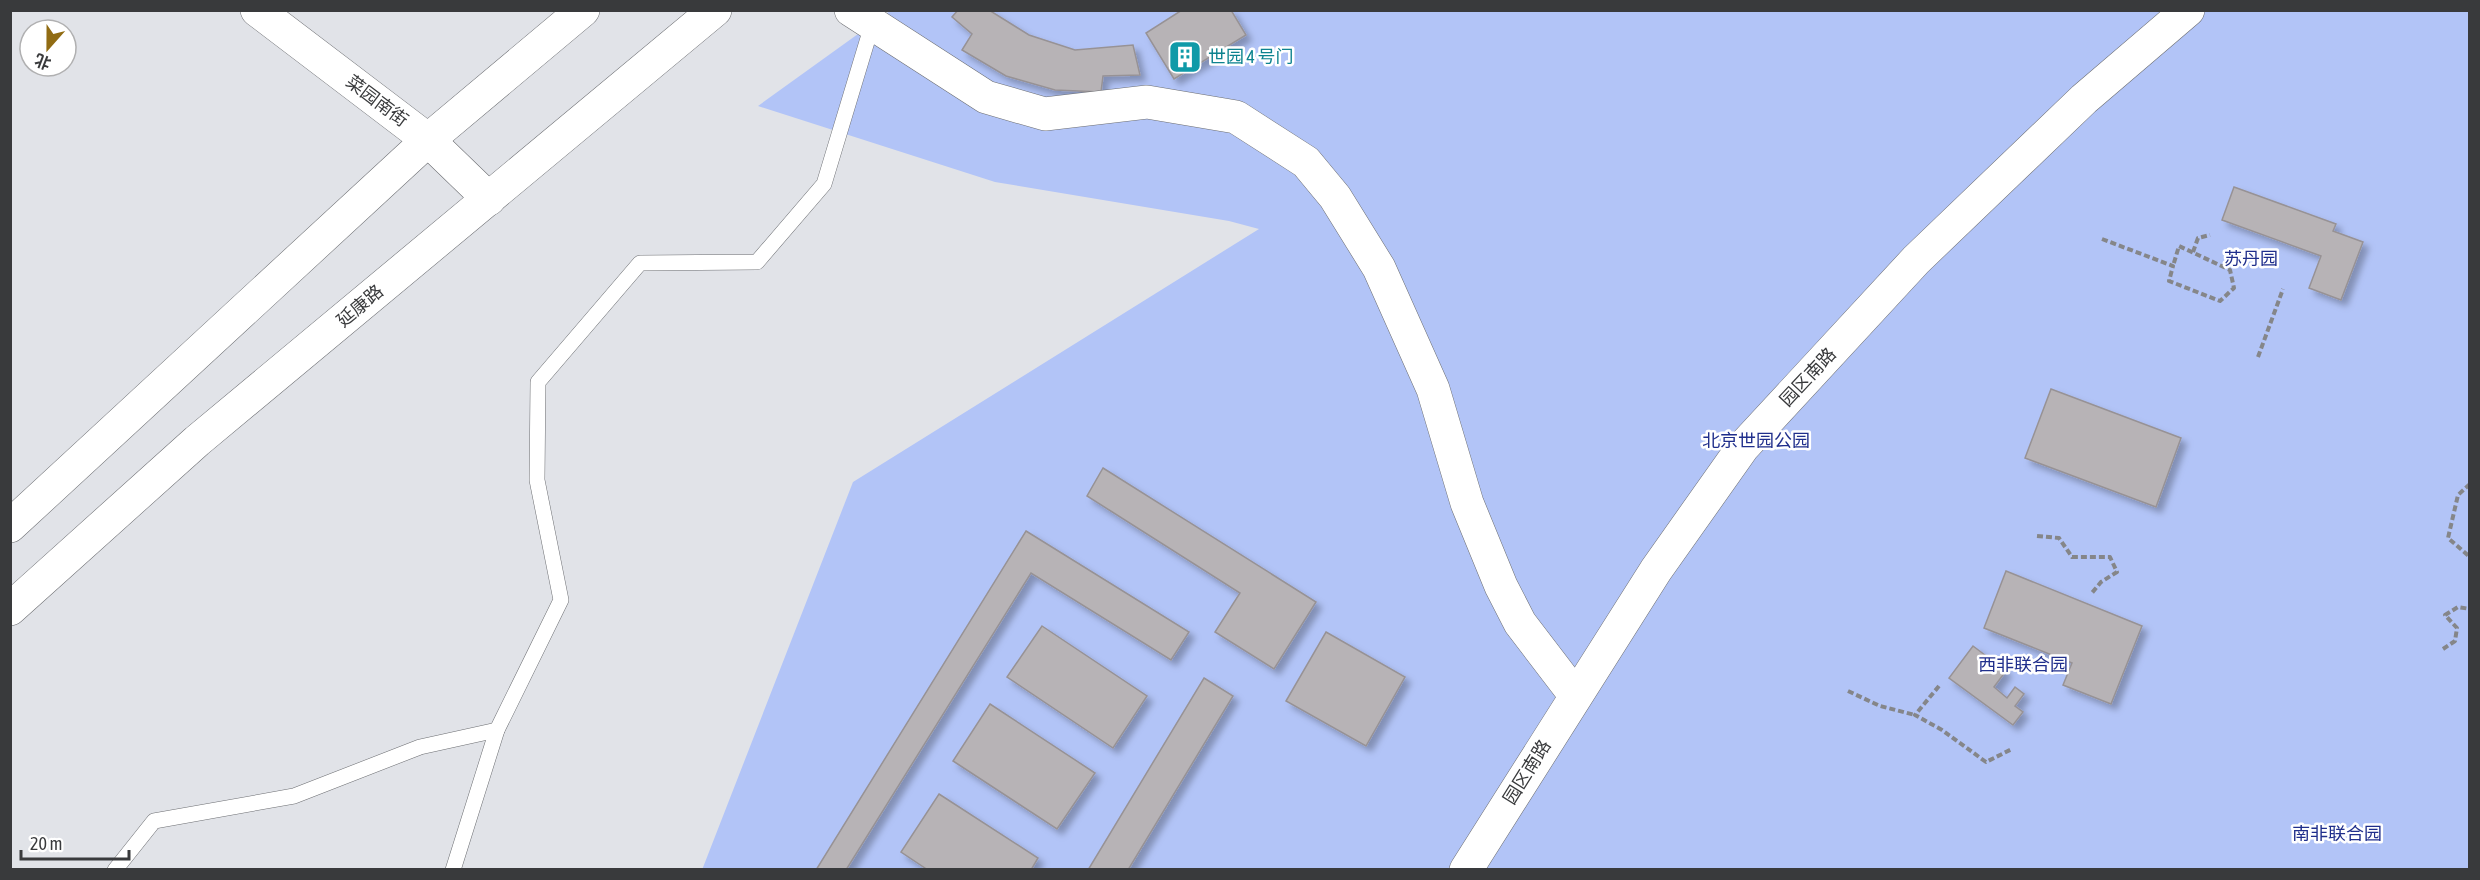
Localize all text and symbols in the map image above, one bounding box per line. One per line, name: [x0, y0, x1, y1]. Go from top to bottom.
north arrow: [18, 18, 78, 78]
building icon: 世园 4 号门: [1167, 39, 1203, 75]
place label: 世园 4 号门: [1208, 46, 1293, 67]
text: 北: [32, 51, 53, 73]
street label: 菜园南街: [342, 71, 412, 131]
park label: 苏丹园: [2224, 248, 2278, 269]
street label: 延康路: [332, 280, 387, 331]
street label: 园区南路: [1775, 343, 1840, 410]
park label: 北京世园公园: [1702, 430, 1810, 451]
park label: 西非联合园: [1978, 654, 2068, 675]
street label: 园区南路: [1499, 736, 1555, 808]
scale bar: [21, 823, 129, 861]
park label: 南非联合园: [2292, 823, 2382, 844]
text: 20 m: [30, 833, 62, 854]

